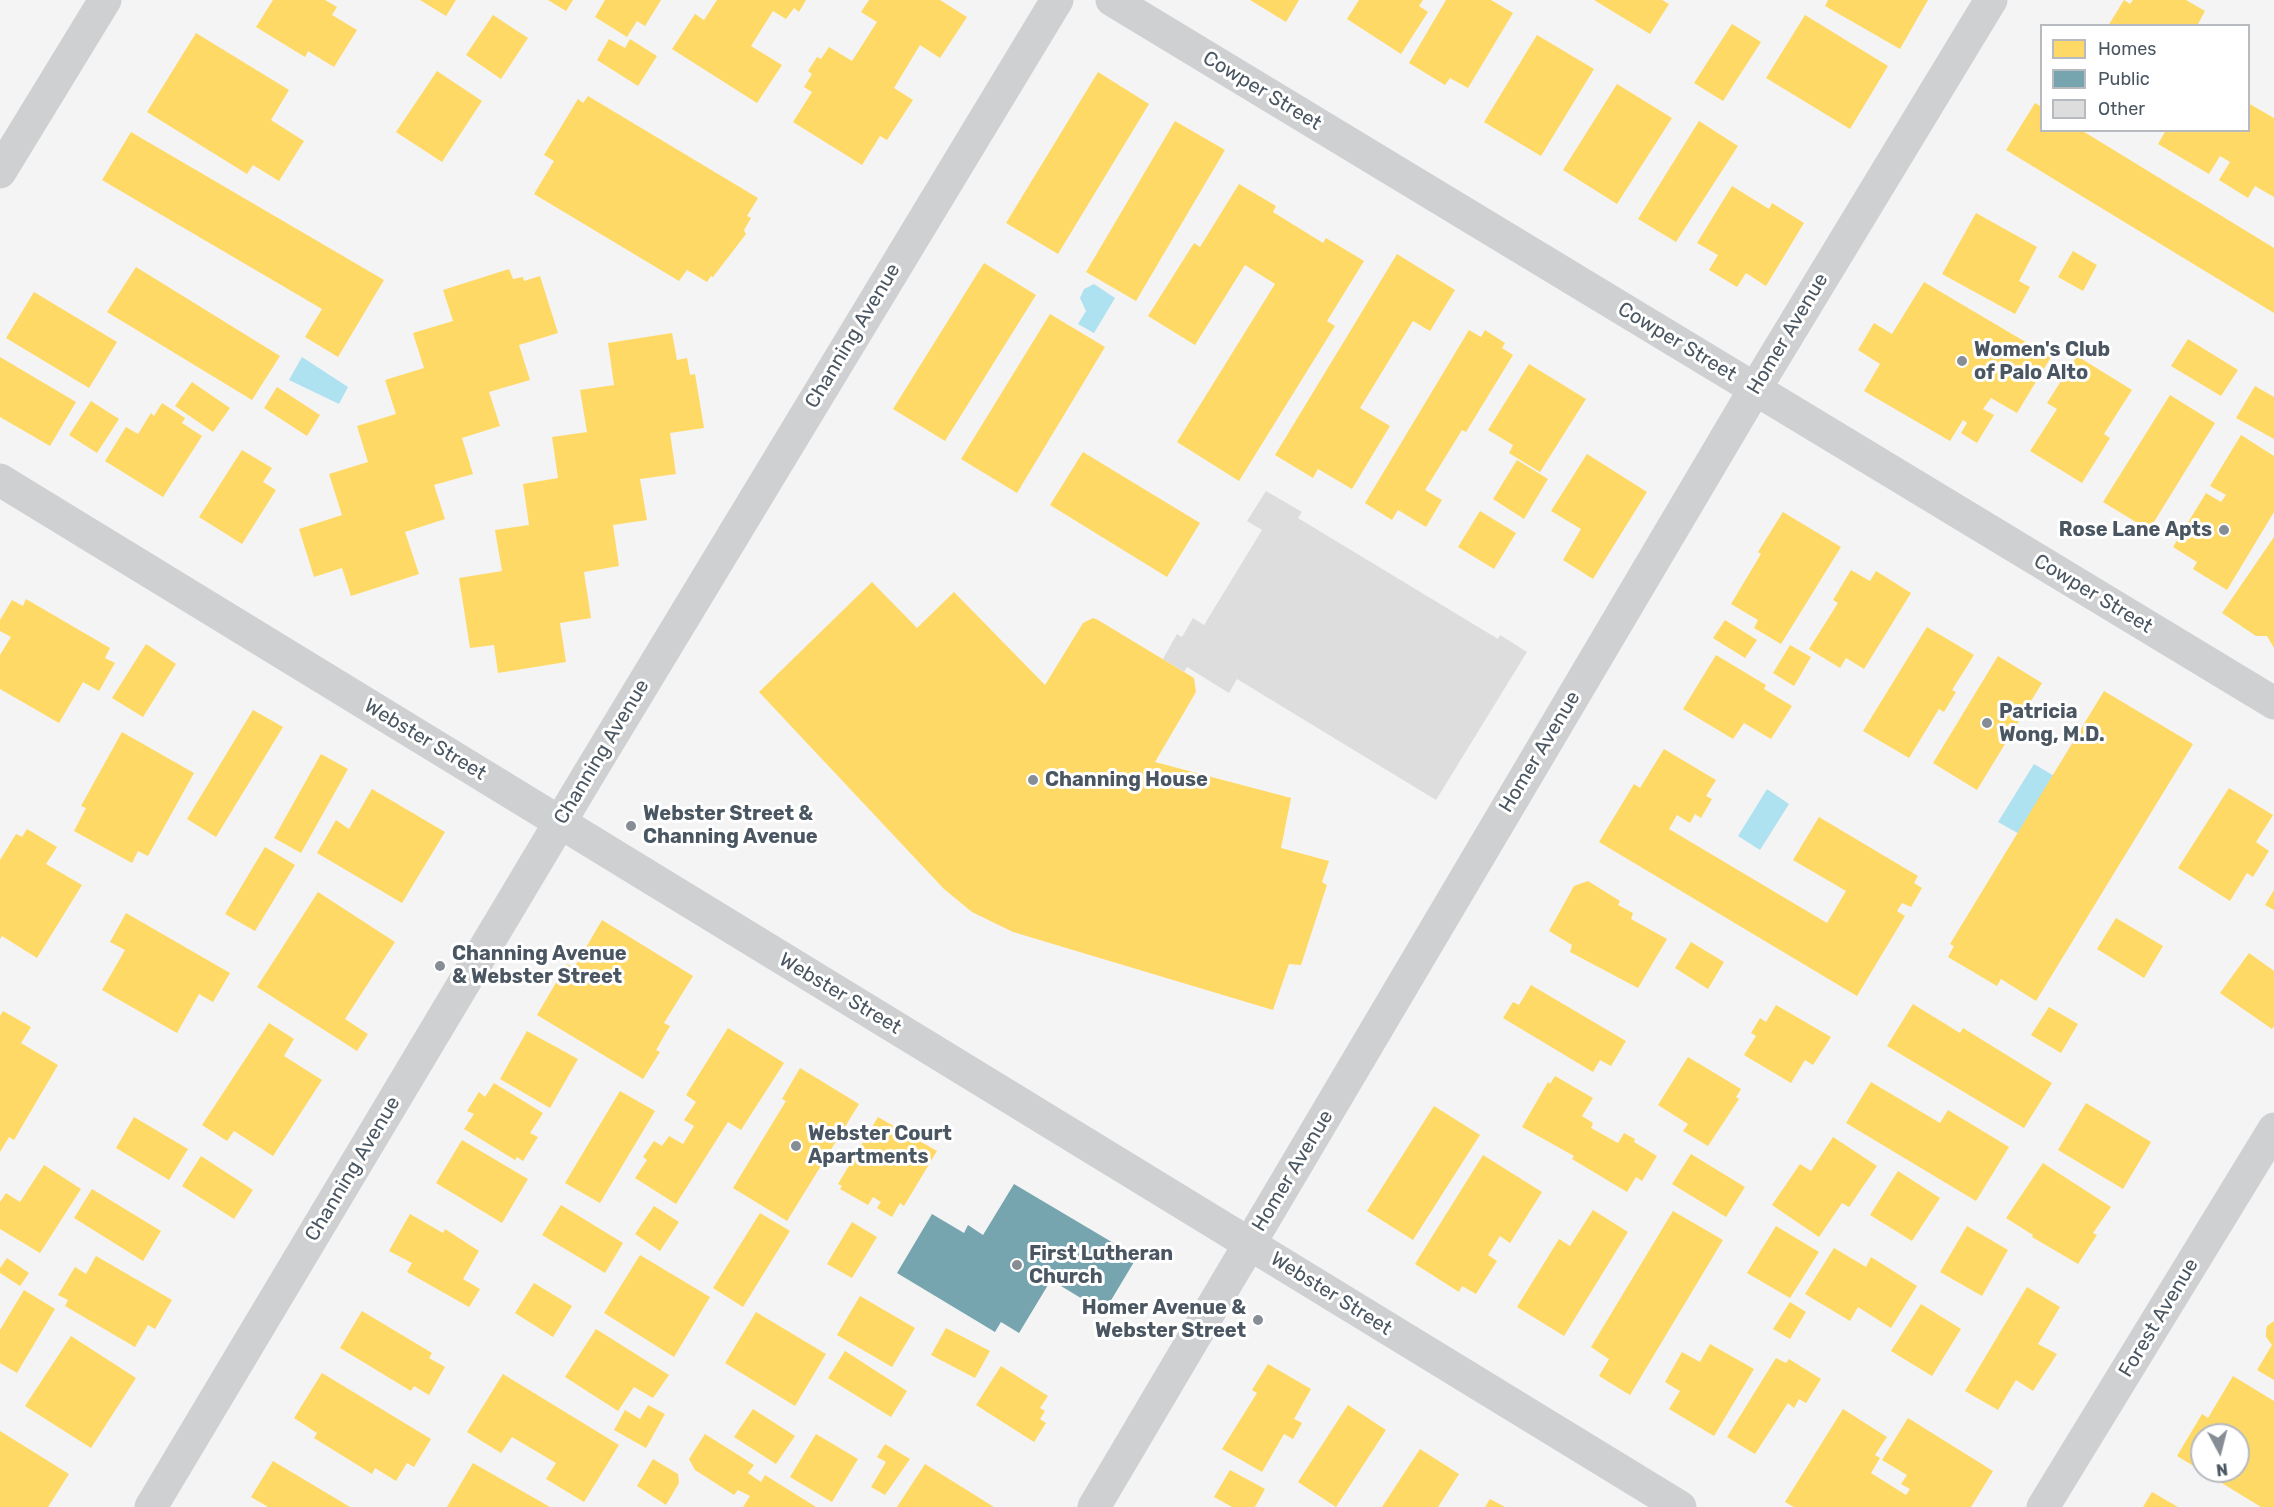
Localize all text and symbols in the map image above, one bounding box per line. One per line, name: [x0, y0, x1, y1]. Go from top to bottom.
legend: [2040, 24, 2250, 132]
text: Homes: [2098, 38, 2156, 60]
street label: Cowper Street: [1198, 46, 1326, 136]
text: Public: [2098, 68, 2150, 90]
text: Other: [2098, 98, 2145, 120]
street label: Channing Avenue: [800, 259, 906, 413]
street label: Homer Avenue: [1742, 269, 1834, 399]
street label: Cowper Street: [1613, 297, 1741, 387]
place label: Women's Club of Palo Alto: [1974, 338, 2110, 385]
marker: Women's Club of Palo Alto: [1955, 354, 1969, 368]
place label: Rose Lane Apts: [2059, 518, 2212, 542]
marker: Rose Lane Apts: [2217, 523, 2231, 537]
street label: Cowper Street: [2029, 549, 2157, 639]
street label: Channing Avenue: [549, 675, 655, 829]
street label: Homer Avenue: [1494, 687, 1586, 817]
street label: Webster Street: [360, 694, 490, 786]
place label: Patricia Wong, M.D.: [1999, 700, 2105, 747]
marker: Patricia Wong, M.D.: [1980, 716, 1994, 730]
place label: Channing House: [1045, 768, 1208, 792]
marker: Channing House: [1026, 773, 1040, 787]
place label: Webster Street & Channing Avenue: [643, 802, 818, 849]
marker: Webster Street & Channing Avenue: [624, 819, 638, 833]
place label: Channing Avenue & Webster Street: [452, 942, 627, 989]
street label: Webster Street: [775, 948, 905, 1040]
marker: Channing Avenue & Webster Street: [433, 959, 447, 973]
street label: Channing Avenue: [300, 1092, 406, 1246]
street label: Homer Avenue: [1247, 1106, 1339, 1236]
place label: Webster Court Apartments: [808, 1122, 952, 1169]
marker: Webster Court Apartments: [789, 1139, 803, 1153]
place label: First Lutheran Church: [1029, 1242, 1173, 1289]
street label: Webster Street: [1266, 1247, 1396, 1341]
street label: Forest Avenue: [2114, 1254, 2204, 1382]
marker: First Lutheran Church: [1010, 1258, 1024, 1272]
place label: Homer Avenue & Webster Street: [1082, 1296, 1246, 1343]
marker: Homer Avenue & Webster Street: [1251, 1313, 1265, 1327]
north arrow: [2190, 1423, 2250, 1483]
text: N: [2215, 1459, 2229, 1480]

